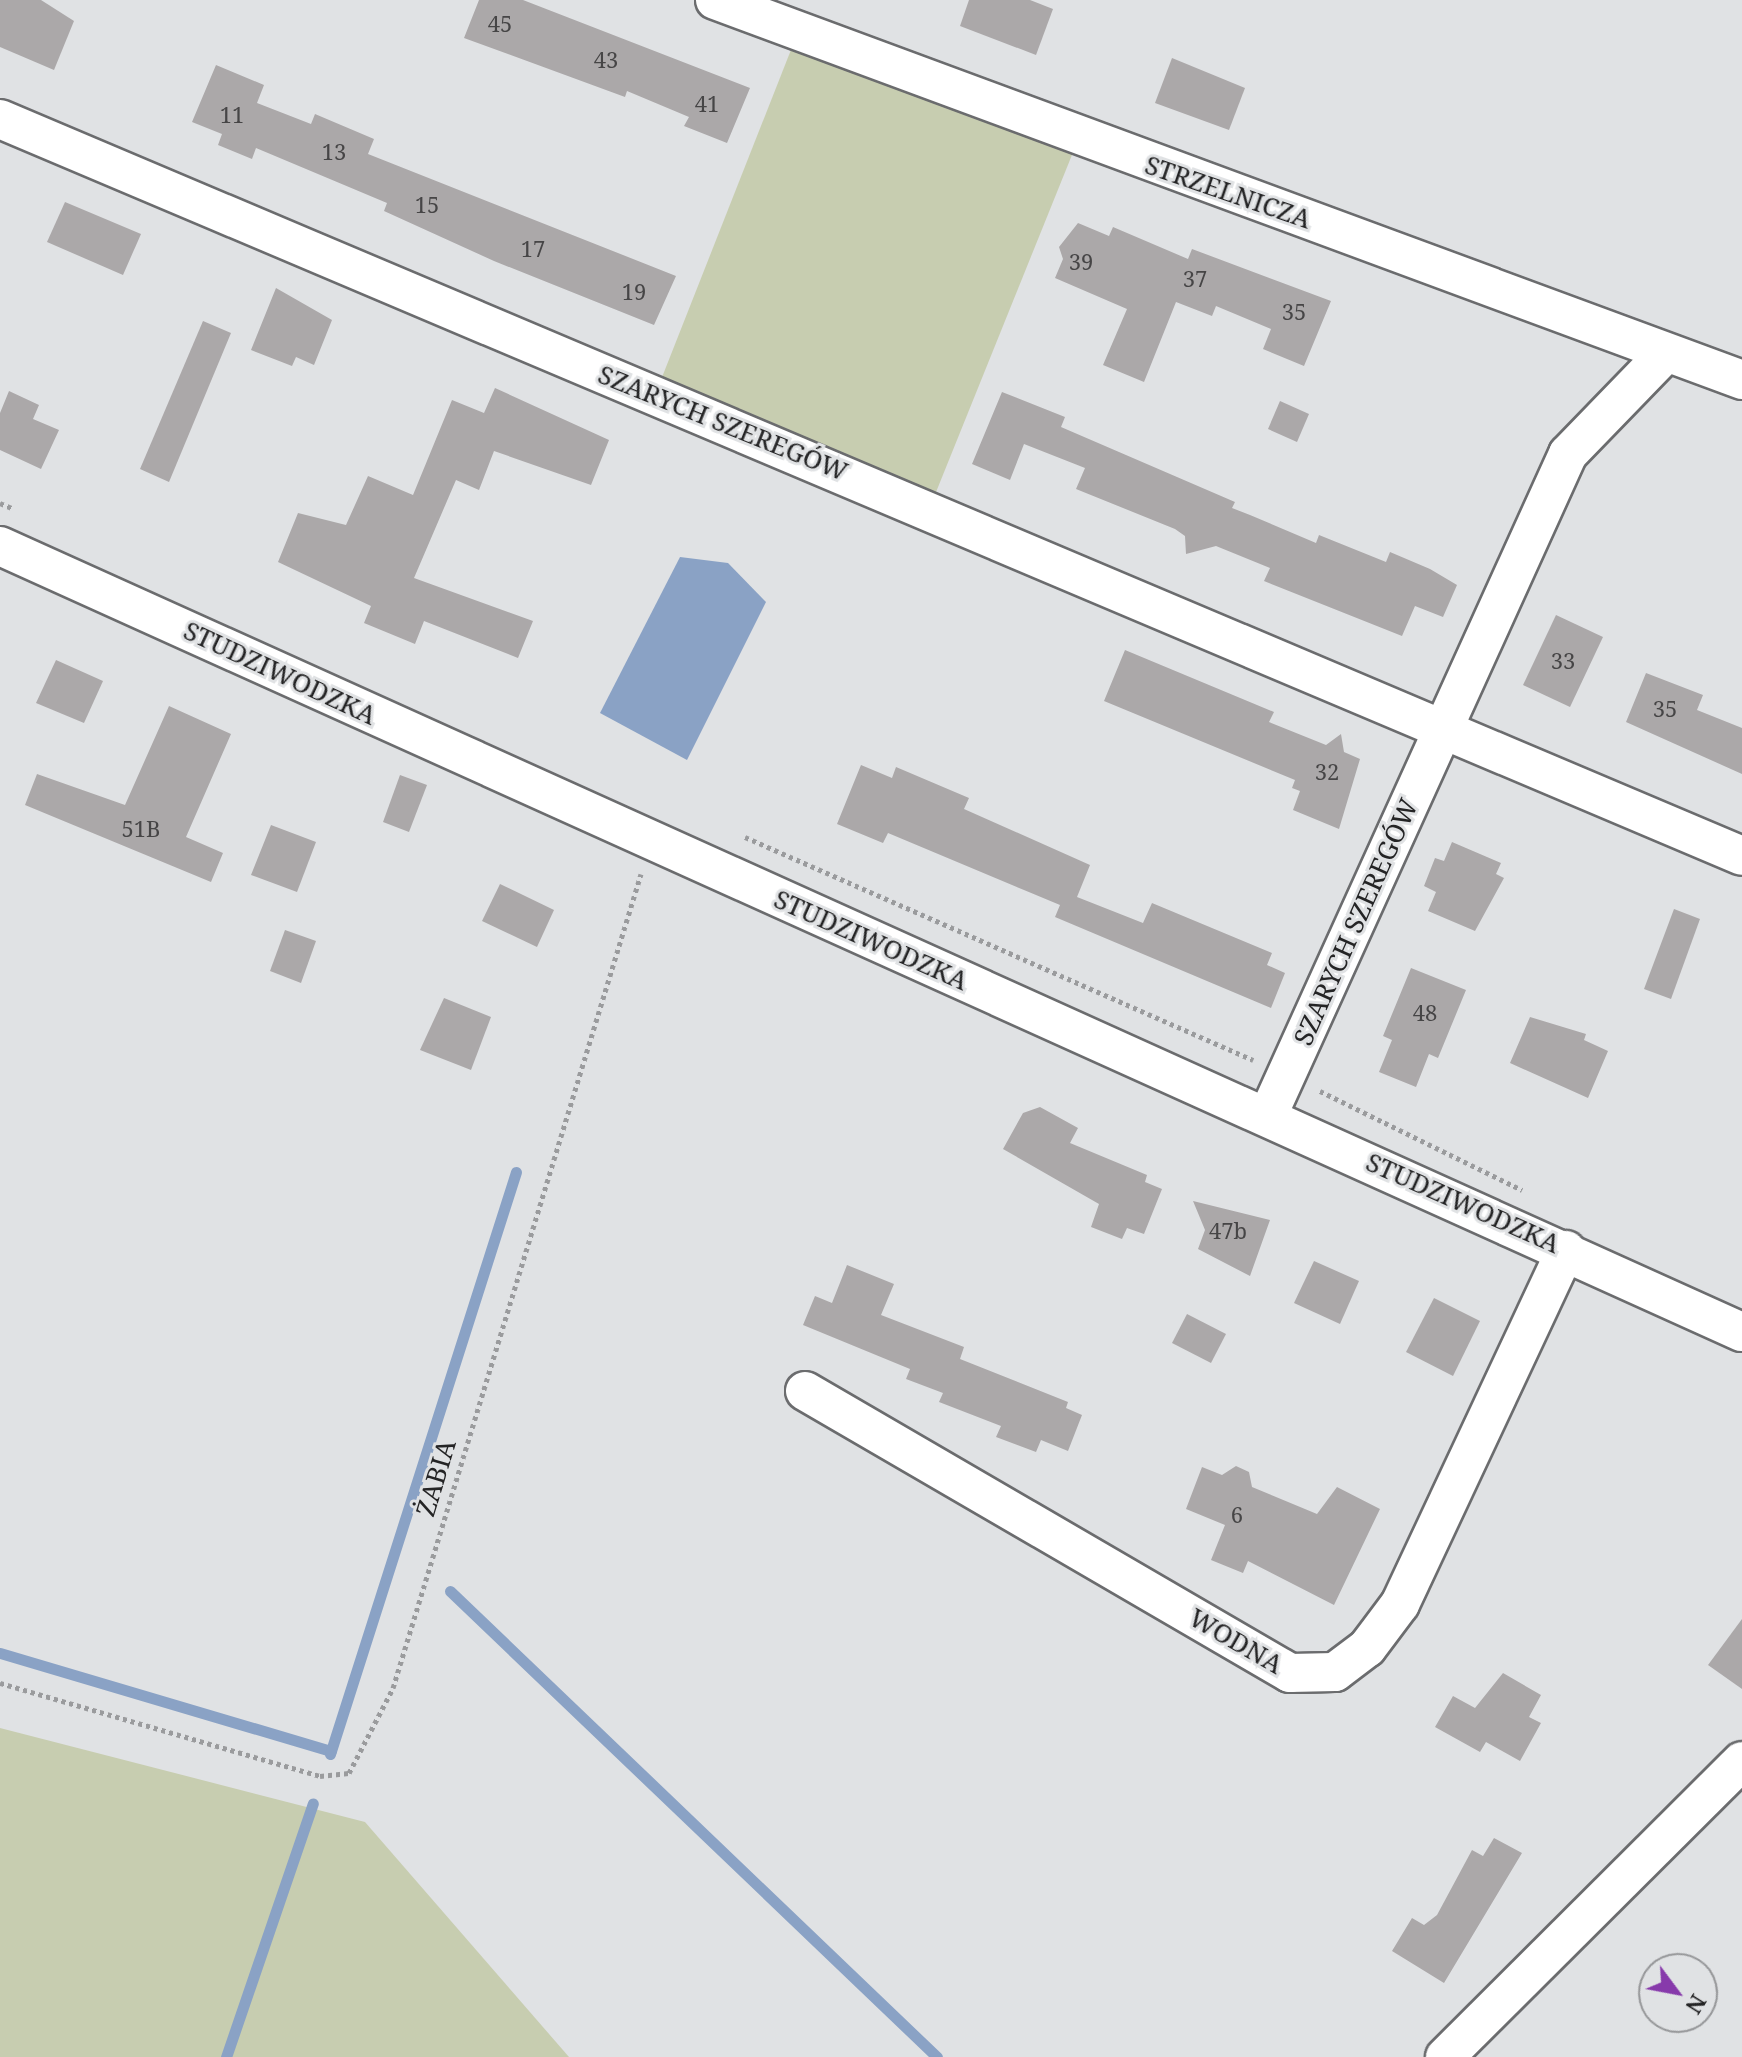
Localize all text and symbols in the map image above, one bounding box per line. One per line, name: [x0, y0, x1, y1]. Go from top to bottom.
house number: 45: [488, 11, 512, 37]
house number: 43: [594, 47, 618, 73]
house number: 41: [695, 91, 719, 117]
house number: 11: [220, 102, 244, 128]
house number: 13: [322, 139, 346, 165]
street label: STRZELNICZA: [1141, 149, 1315, 235]
house number: 15: [415, 192, 439, 218]
house number: 17: [521, 236, 545, 262]
house number: 39: [1069, 249, 1093, 275]
house number: 37: [1183, 266, 1207, 292]
house number: 19: [622, 279, 646, 305]
house number: 35: [1282, 299, 1306, 325]
street label: SZARYCH SZEREGÓW: [594, 359, 852, 487]
street label: STUDZIWODZKA: [179, 615, 381, 731]
house number: 33: [1551, 648, 1575, 674]
house number: 35: [1653, 696, 1677, 722]
house number: 32: [1315, 759, 1339, 785]
street label: SZARYCH SZEREGÓW: [1288, 794, 1424, 1050]
house number: 51B: [122, 816, 160, 842]
street label: STUDZIWODZKA: [769, 883, 973, 997]
house number: 48: [1413, 1000, 1437, 1026]
street label: STUDZIWODZKA: [1361, 1146, 1565, 1260]
house number: 47b: [1209, 1218, 1247, 1244]
street label: ŻABIA: [410, 1436, 462, 1520]
house number: 6: [1231, 1502, 1243, 1528]
street label: WODNA: [1184, 1602, 1288, 1680]
north arrow: [1638, 1953, 1718, 2033]
text: N: [1679, 1989, 1714, 2020]

